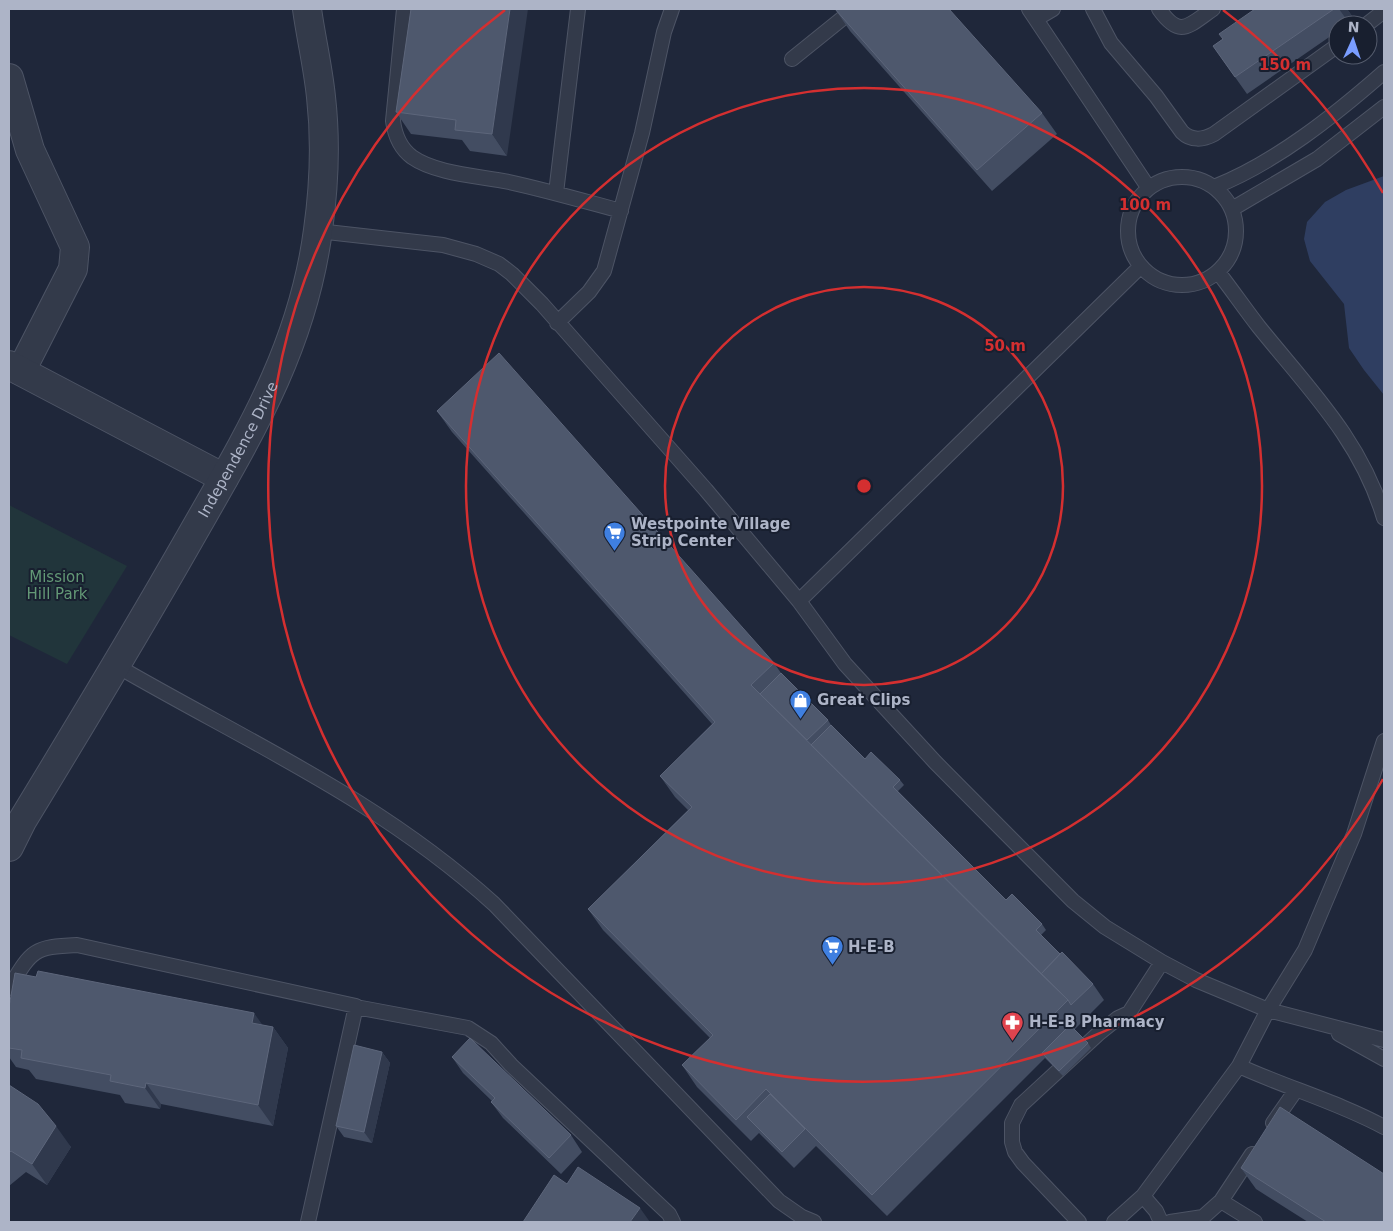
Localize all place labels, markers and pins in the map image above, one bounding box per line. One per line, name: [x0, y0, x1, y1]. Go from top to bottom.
centre of rings: [855, 477, 873, 495]
place label: Westpointe Village Strip Center: [631, 515, 791, 550]
supermarket icon: Westpointe Village Strip Center: [603, 521, 627, 552]
shop icon: Great Clips: [789, 688, 813, 719]
place label: Great Clips: [817, 691, 910, 709]
supermarket icon: H-E-B: [820, 935, 844, 966]
place label: H-E-B: [848, 938, 895, 956]
pharmacy icon: H-E-B Pharmacy: [1001, 1010, 1025, 1041]
place label: H-E-B Pharmacy: [1029, 1013, 1165, 1031]

